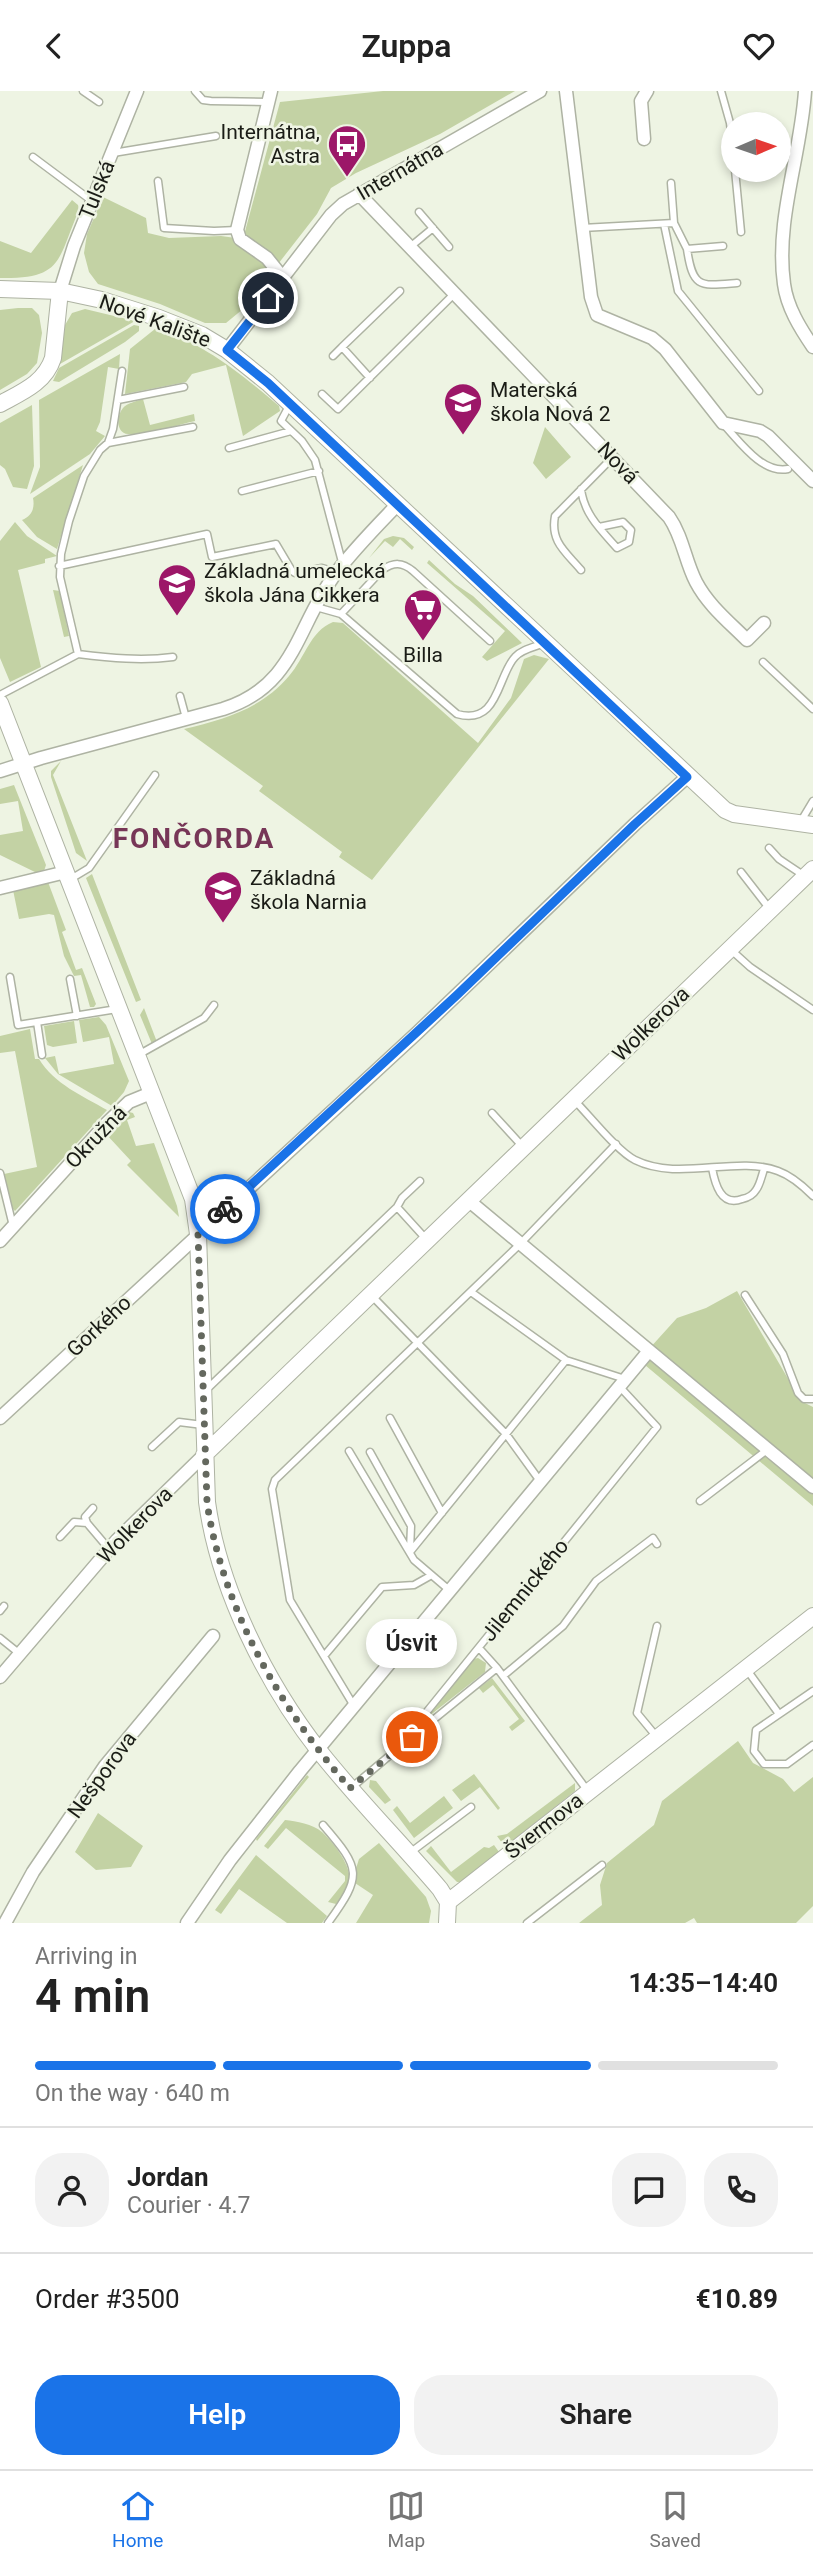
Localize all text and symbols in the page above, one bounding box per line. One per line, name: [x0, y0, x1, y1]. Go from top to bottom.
icon: back: [35, 27, 73, 65]
text: Zuppa: [361, 27, 452, 65]
icon: heart: [740, 27, 778, 65]
north arrow: [721, 112, 791, 182]
map controls: [721, 112, 791, 182]
place label: Internátna, Astra: [221, 120, 320, 168]
bus stop icon: Internátna, Astra: [326, 123, 368, 178]
street label: Internátna: [353, 137, 447, 205]
street label: Tulská: [74, 157, 120, 223]
pin: [238, 268, 298, 328]
icon: home: [249, 279, 287, 317]
street label: Nové Kalište: [96, 290, 214, 352]
place label: Materská škola Nová 2: [490, 378, 611, 426]
school or university icon: Materská škola Nová 2: [442, 381, 484, 436]
street label: Nová: [593, 437, 643, 489]
place label: Základná umelecká škola Jána Cikkera: [204, 559, 386, 607]
school or university icon: Základná umelecká škola Jána Cikkera: [156, 562, 198, 617]
supermarket icon: Billa: [402, 587, 444, 642]
place label: Billa: [403, 643, 443, 667]
district label: FONČORDA: [113, 822, 275, 855]
place label: Základná škola Narnia: [250, 866, 367, 914]
school or university icon: Základná škola Narnia: [202, 869, 244, 924]
street label: Wolkerova: [608, 982, 694, 1066]
street label: Okružná: [61, 1101, 131, 1173]
courier: [190, 1174, 260, 1244]
icon: bike: [206, 1190, 244, 1228]
street label: Gorkého: [62, 1290, 136, 1362]
street label: Wolkerova: [93, 1482, 177, 1568]
street label: Jilemnického: [477, 1534, 573, 1646]
callout: Úsvit: [366, 1618, 458, 1667]
text: Úsvit: [385, 1630, 438, 1657]
pin: [382, 1707, 442, 1767]
icon: bag: [393, 1718, 431, 1756]
street label: Nešporova: [63, 1727, 141, 1823]
street label: Švermova: [500, 1788, 588, 1864]
text: Arriving in: [35, 1943, 138, 1970]
text: 14:35–14:40: [628, 1968, 778, 1998]
text: 4 min: [35, 1969, 150, 2023]
text: On the way · 640 m: [35, 2080, 230, 2107]
button: person: [35, 2153, 109, 2227]
button: chat: [612, 2153, 686, 2227]
button: phone: [704, 2153, 778, 2227]
text: Jordan: [127, 2162, 209, 2192]
text: Courier · 4.7: [127, 2192, 250, 2219]
text: Order #3500: [35, 2284, 180, 2314]
text: €10.89: [696, 2284, 778, 2314]
button: Help: [35, 2375, 400, 2455]
button: Share: [414, 2375, 778, 2455]
tab: Home: [112, 2487, 163, 2552]
tab: Map: [387, 2487, 425, 2552]
tab: Saved: [650, 2487, 701, 2552]

